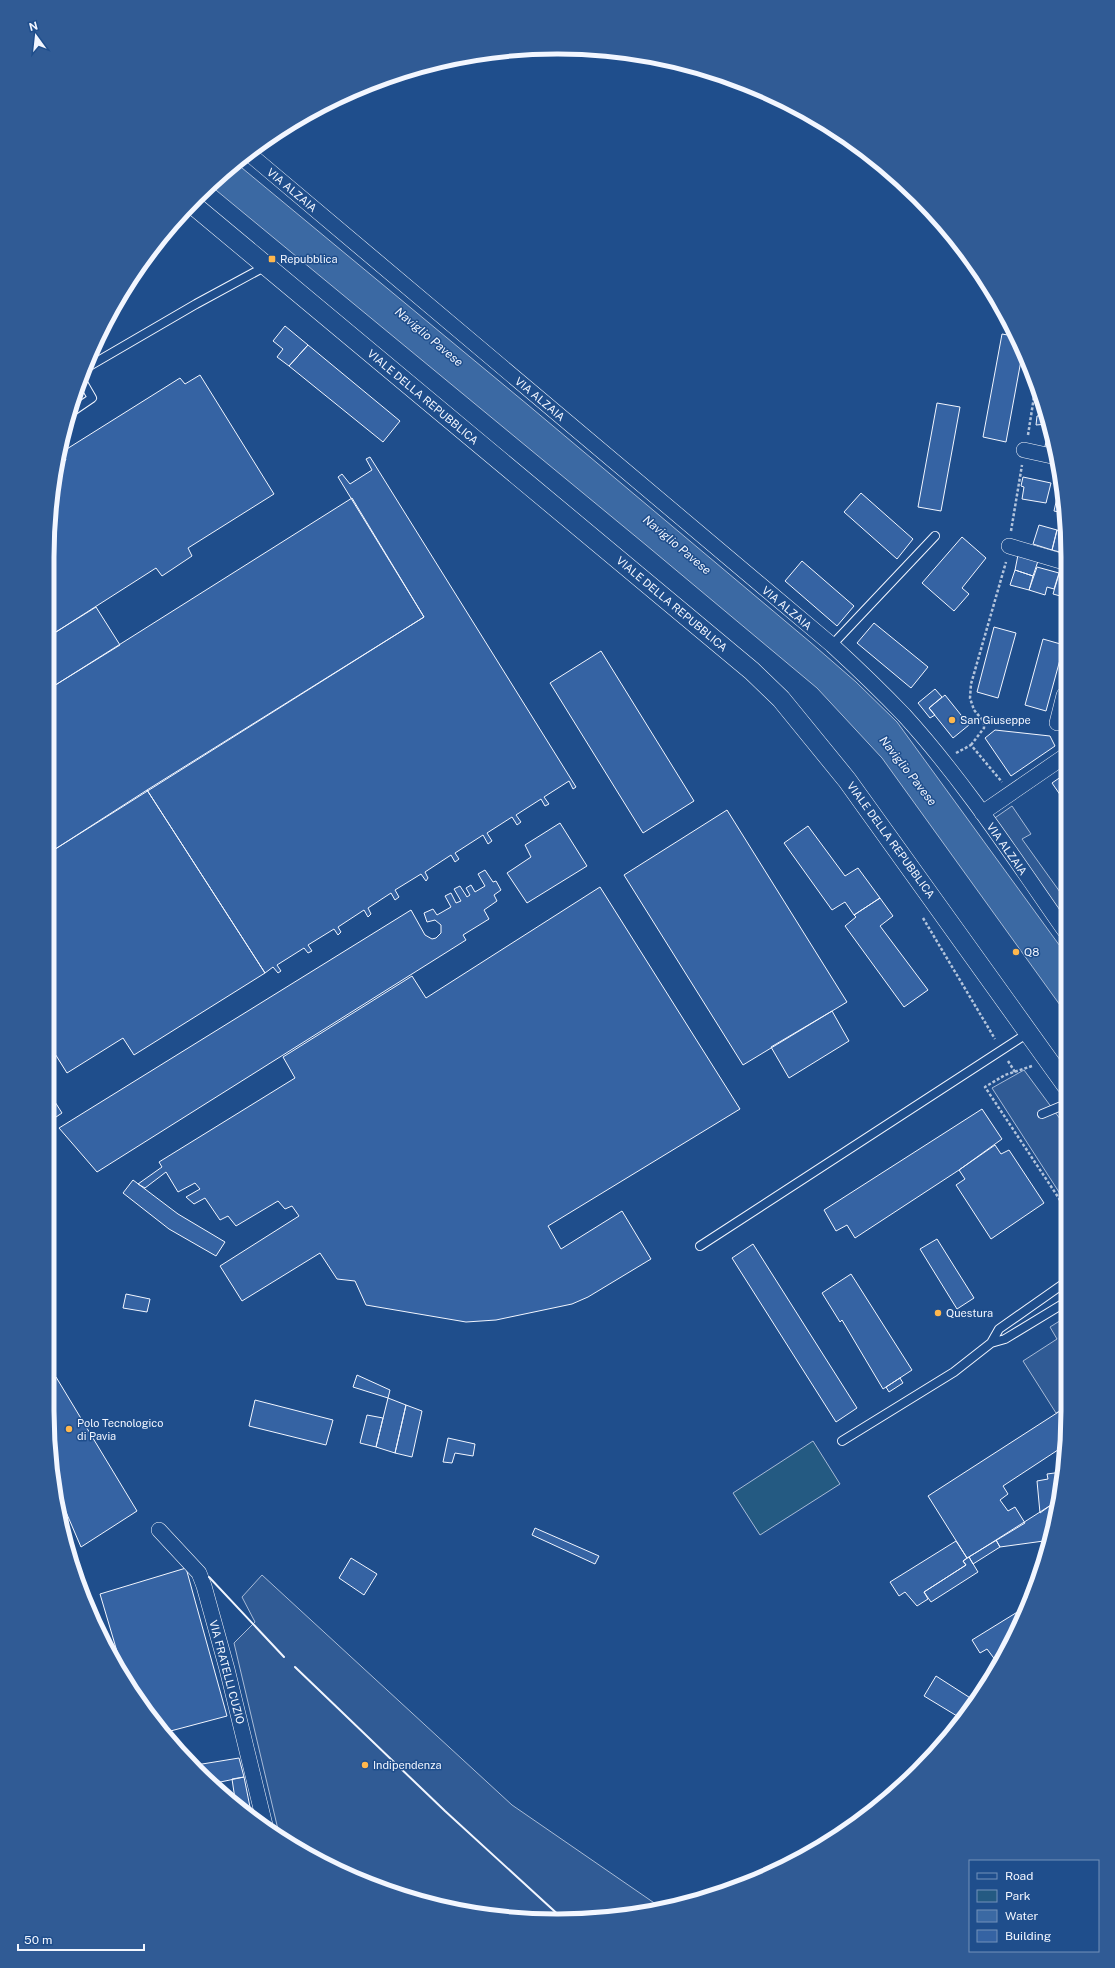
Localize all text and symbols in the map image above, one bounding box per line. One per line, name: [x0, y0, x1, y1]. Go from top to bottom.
north arrow: [16, 16, 56, 56]
text: N: [28, 19, 39, 33]
street label: VIA ALZAIA: [265, 166, 319, 214]
place label: Repubblica: [280, 253, 338, 265]
marker: Repubblica: [267, 254, 277, 264]
water label: Naviglio Pavese: [392, 304, 466, 370]
street label: VIALE DELLA REPUBBLICA: [365, 347, 481, 447]
street label: VIA ALZAIA: [513, 375, 567, 423]
water label: Naviglio Pavese: [640, 512, 714, 578]
street label: VIALE DELLA REPUBBLICA: [614, 554, 730, 654]
street label: VIA ALZAIA: [760, 584, 814, 632]
place label: San Giuseppe: [960, 714, 1031, 726]
marker: San Giuseppe: [947, 715, 957, 725]
water label: Naviglio Pavese: [876, 733, 940, 809]
street label: VIALE DELLA REPUBBLICA: [845, 780, 937, 901]
street label: VIA ALZAIA: [985, 821, 1029, 878]
place label: Q8: [1024, 946, 1039, 958]
marker: Q8: [1011, 947, 1021, 957]
place label: Questura: [946, 1307, 993, 1319]
marker: Questura: [933, 1308, 943, 1318]
place label: Polo Tecnologico di Pavia: [77, 1417, 163, 1442]
marker: Polo Tecnologico di Pavia: [64, 1424, 74, 1434]
street label: VIA FRATELLI CUZIO: [207, 1619, 247, 1725]
place label: Indipendenza: [373, 1759, 442, 1771]
marker: Indipendenza: [360, 1760, 370, 1770]
legend: [969, 1860, 1099, 1952]
text: Road: [1005, 1869, 1033, 1883]
text: Park: [1005, 1889, 1031, 1903]
text: Water: [1005, 1909, 1039, 1923]
scale bar: [18, 1926, 144, 1952]
text: Building: [1005, 1929, 1051, 1943]
text: 50 m: [24, 1933, 52, 1947]

